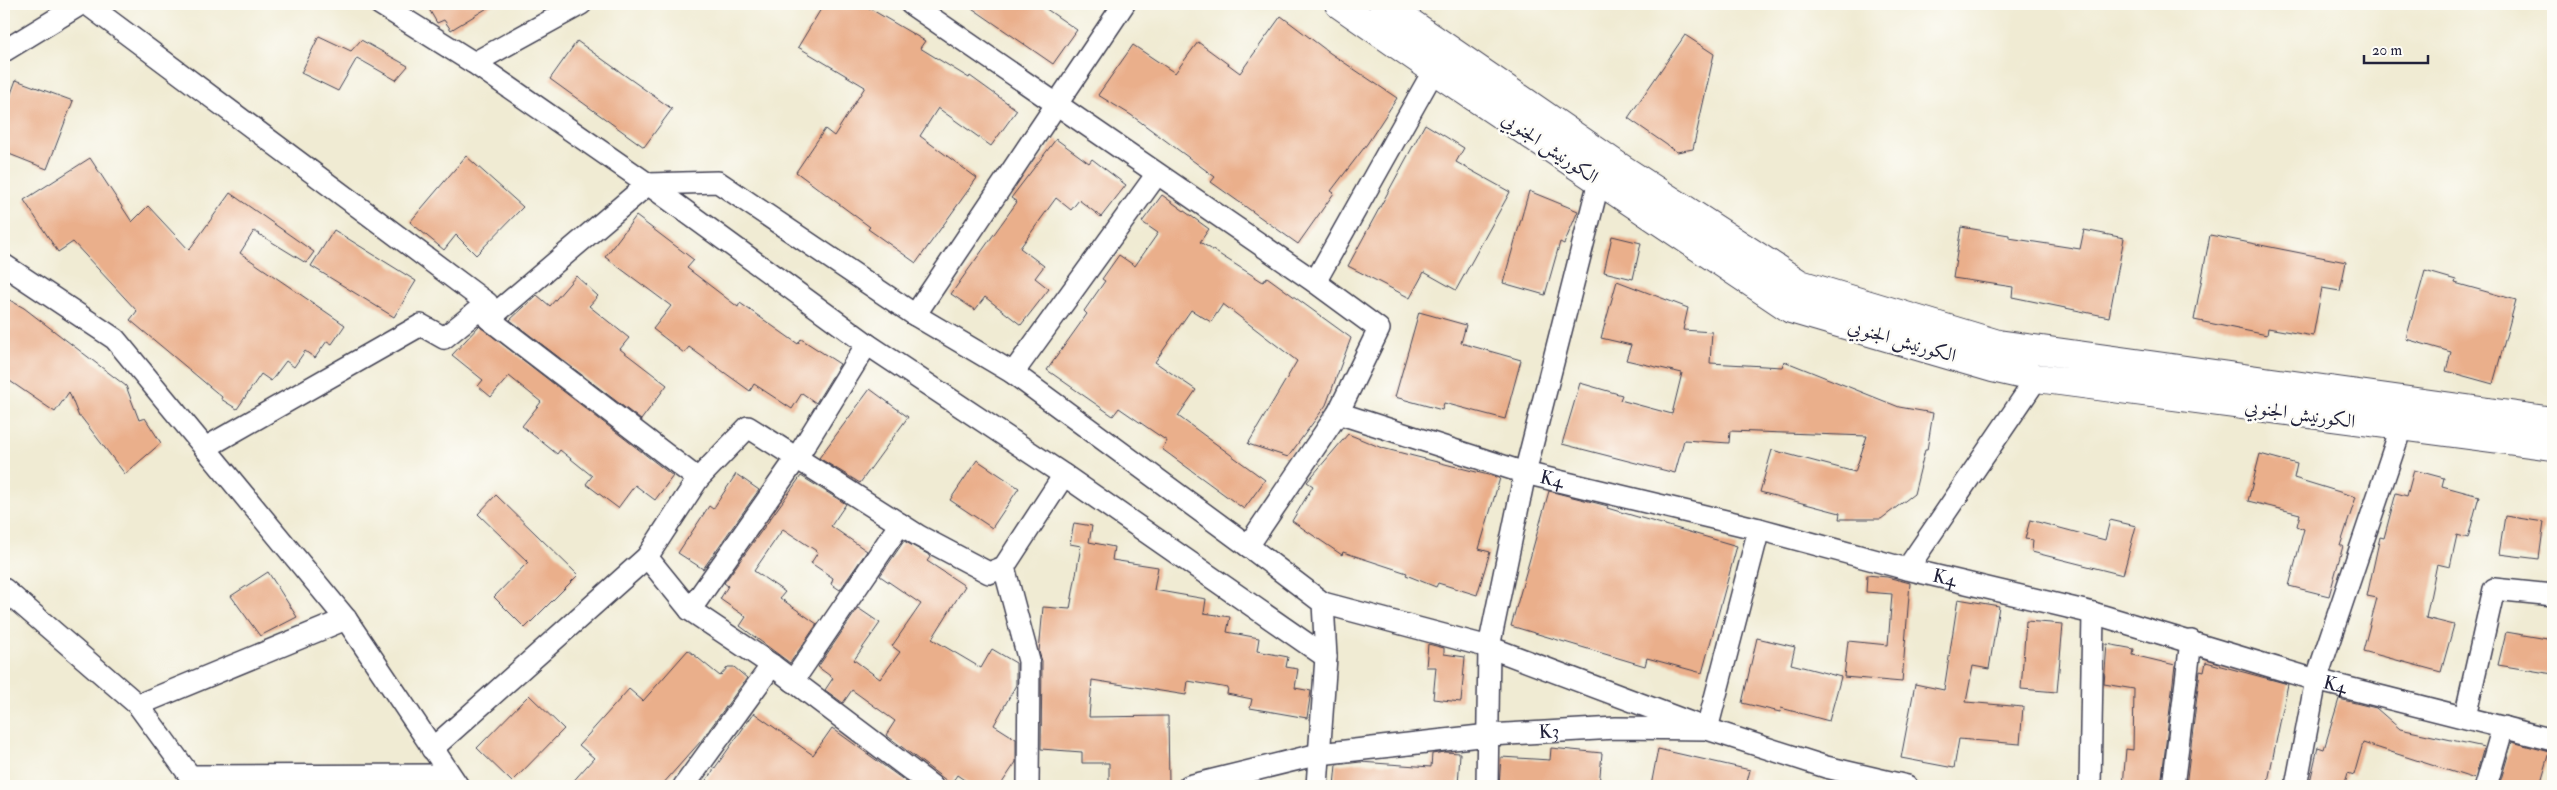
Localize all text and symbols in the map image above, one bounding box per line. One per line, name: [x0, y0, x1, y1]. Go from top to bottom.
scale bar: [2364, 32, 2428, 64]
text: 20 m: [2372, 41, 2402, 60]
street label: الكورنيش الجنوبي: [1495, 107, 1603, 192]
street label: الكورنيش الجنوبي: [1844, 314, 1959, 371]
street label: الكورنيش الجنوبي: [2243, 394, 2357, 437]
street label: K4: [1538, 465, 1567, 494]
street label: K4: [1930, 564, 1960, 592]
street label: K4: [2321, 670, 2350, 700]
street label: K3: [1538, 719, 1560, 744]

